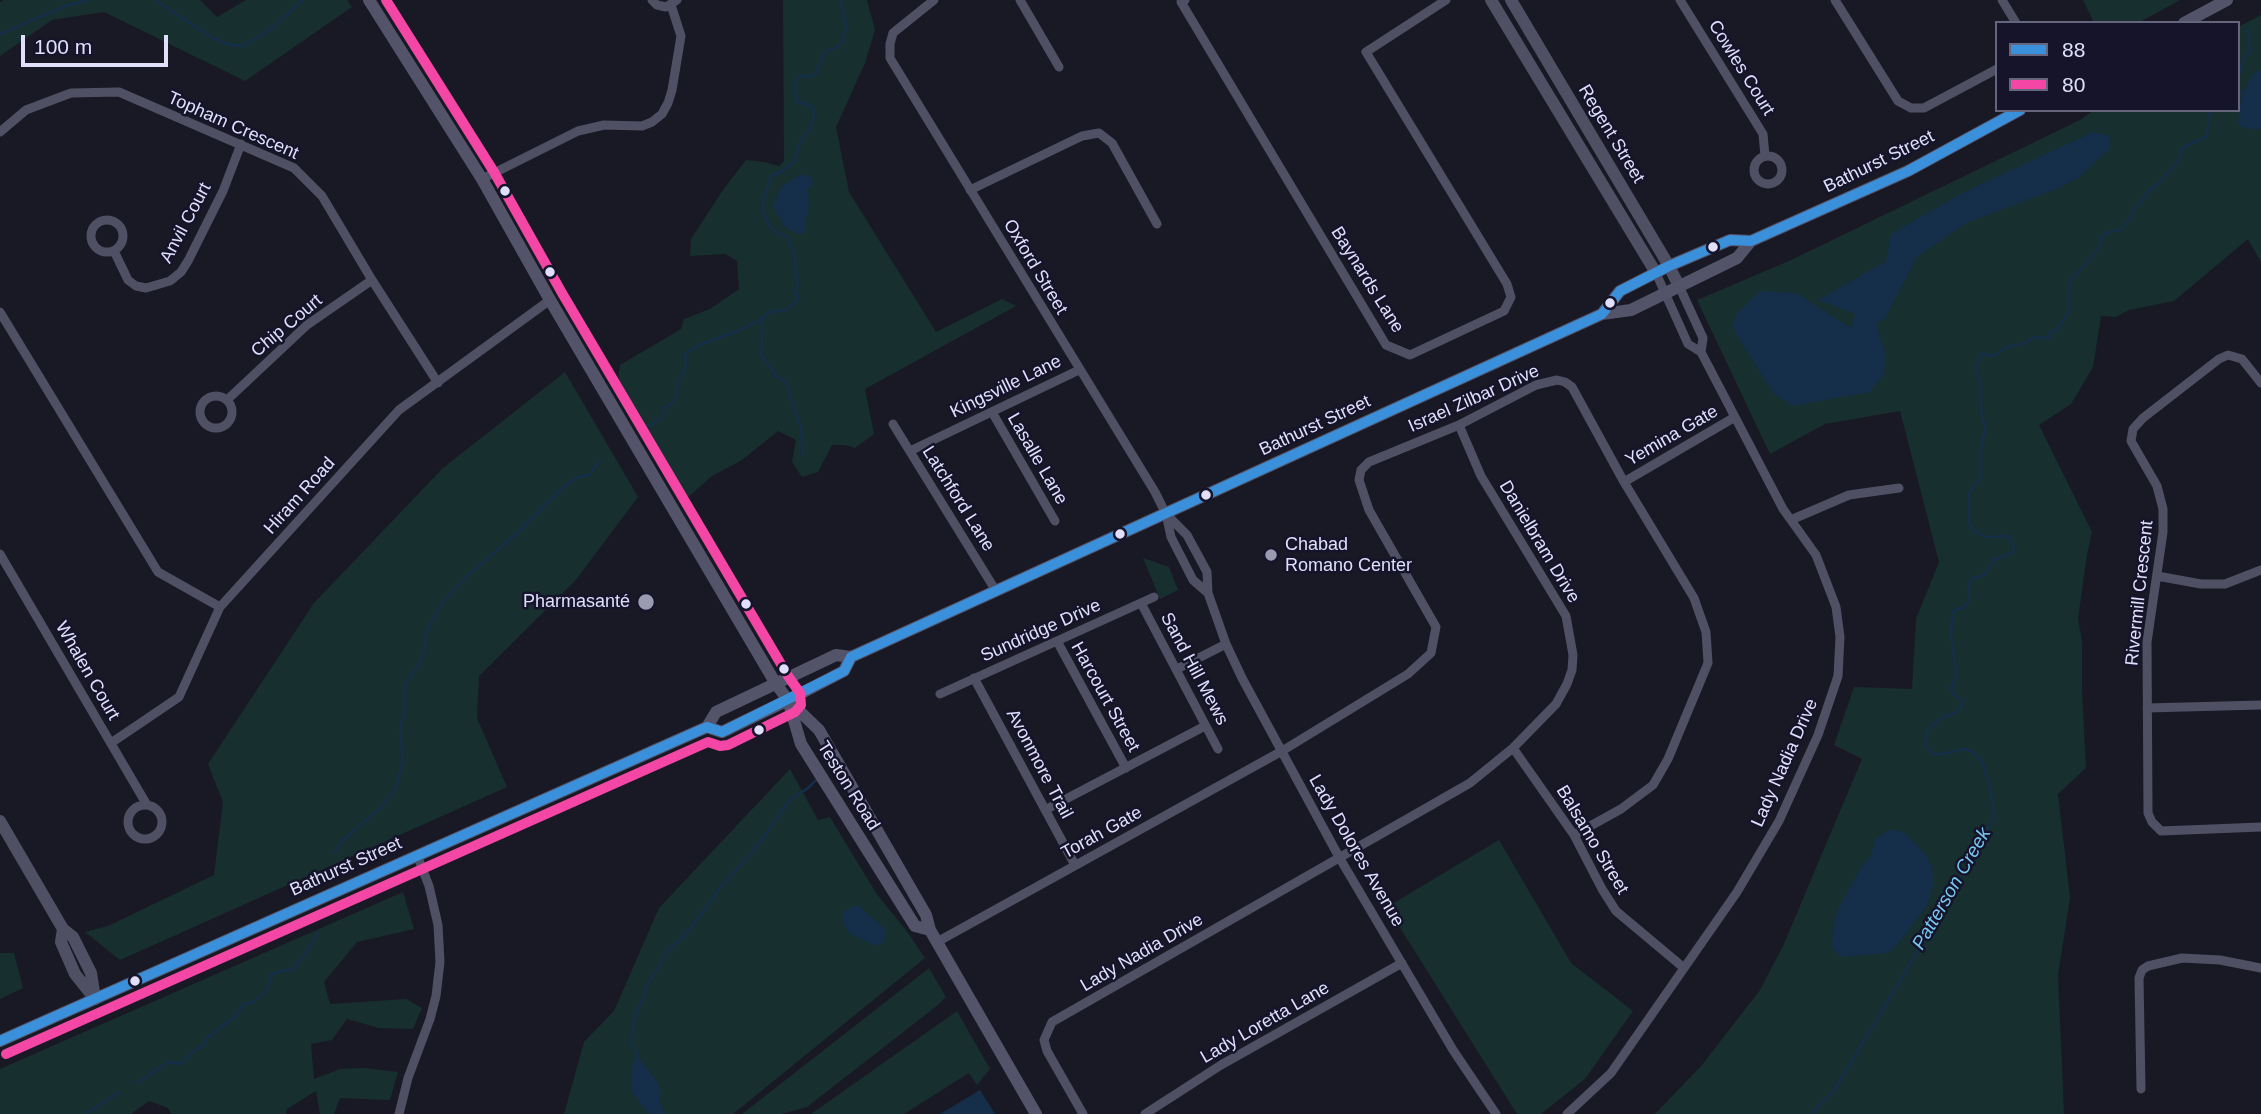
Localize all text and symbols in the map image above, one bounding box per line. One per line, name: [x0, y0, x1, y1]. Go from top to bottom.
street label: Cowles Court: [1703, 16, 1779, 120]
scale bar: [24, 21, 172, 65]
legend: [1995, 21, 2240, 112]
text: 100 m: [34, 35, 92, 58]
text: 88: [2062, 38, 2085, 61]
text: 80: [2062, 73, 2085, 96]
street label: Regent Street: [1573, 81, 1649, 187]
street label: Topham Crescent: [164, 87, 302, 165]
street label: Bathurst Street: [1820, 126, 1938, 198]
street label: Anvil Court: [156, 179, 216, 267]
unlabelled marker: [498, 184, 512, 198]
street label: Oxford Street: [998, 216, 1072, 318]
street label: Baynards Lane: [1326, 223, 1408, 337]
unlabelled marker: [1706, 240, 1720, 254]
unlabelled marker: [543, 265, 557, 279]
street label: Chip Court: [247, 290, 327, 362]
unlabelled marker: [1603, 296, 1617, 310]
street label: Kingsville Lane: [947, 351, 1065, 423]
street label: Israel Zilbar Drive: [1405, 360, 1543, 438]
street label: Bathurst Street: [1256, 391, 1374, 461]
street label: Yemina Gate: [1622, 401, 1722, 471]
street label: Lasalle Lane: [1002, 409, 1072, 509]
street label: Latchford Lane: [917, 442, 999, 556]
street label: Hiram Road: [260, 453, 340, 539]
street label: Danielbram Drive: [1494, 477, 1584, 607]
unlabelled marker: [1199, 488, 1213, 502]
street label: Rivermill Crescent: [2122, 519, 2158, 667]
unlabelled marker: [1113, 527, 1127, 541]
place label: Chabad Romano Center: [1285, 534, 1412, 576]
marker: Chabad Romano Center: [1263, 547, 1279, 563]
place label: Pharmasanté: [523, 591, 630, 613]
marker: Pharmasanté: [636, 592, 656, 612]
street label: Sundridge Drive: [978, 595, 1104, 667]
unlabelled marker: [739, 597, 753, 611]
street label: Sand Hill Mews: [1155, 609, 1233, 729]
street label: Whalen Court: [50, 618, 124, 724]
street label: Harcourt Street: [1066, 638, 1144, 756]
unlabelled marker: [777, 662, 791, 676]
street label: Lady Nadia Drive: [1747, 696, 1823, 830]
street label: Avonmore Trail: [1001, 705, 1077, 823]
unlabelled marker: [752, 723, 766, 737]
street label: Teston Road: [812, 737, 884, 835]
street label: Lady Dolores Avenue: [1304, 771, 1408, 931]
street label: Balsamo Street: [1551, 782, 1633, 898]
street label: Torah Gate: [1058, 802, 1146, 864]
water label: Patterson Creek: [1908, 824, 1996, 954]
street label: Bathurst Street: [287, 833, 405, 901]
street label: Lady Nadia Drive: [1077, 909, 1207, 997]
unlabelled marker: [128, 974, 142, 988]
street label: Lady Loretta Lane: [1197, 977, 1333, 1069]

